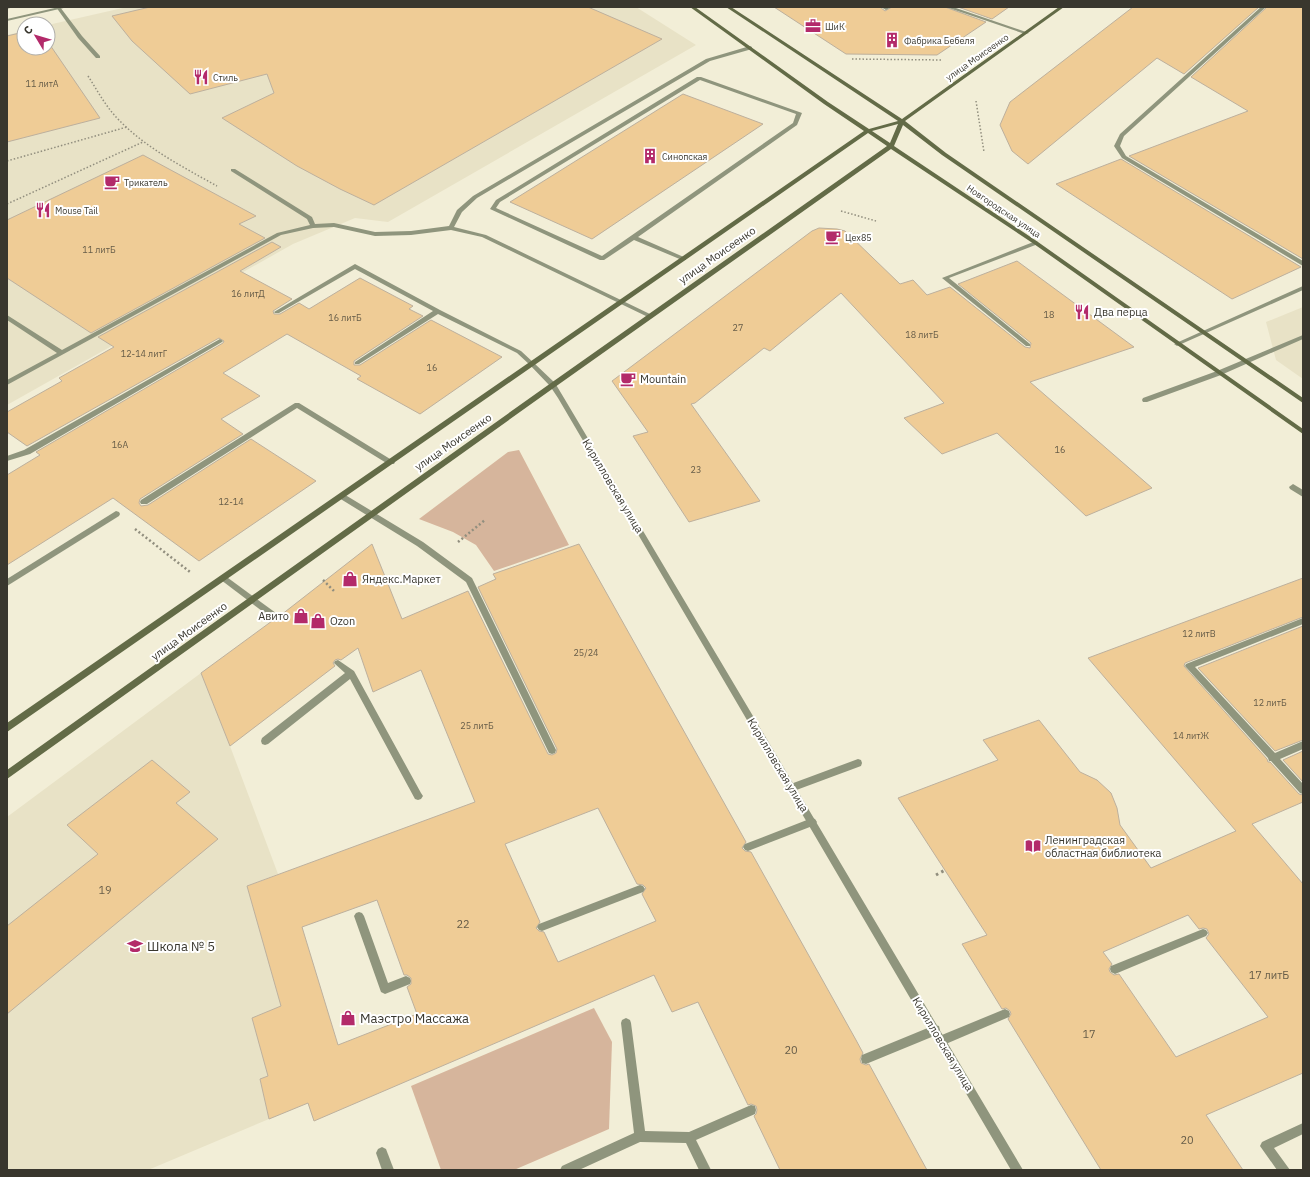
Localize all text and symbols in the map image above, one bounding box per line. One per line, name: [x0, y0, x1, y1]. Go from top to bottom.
north arrow: [16, 16, 56, 56]
office icon: ШиК: [804, 17, 822, 35]
place label: ШиК: [825, 21, 845, 32]
text: С: [20, 23, 36, 37]
building icon: Фабрика Бебеля: [883, 31, 901, 49]
street label: улица Моисеенко: [943, 31, 1011, 83]
place label: Фабрика Бебеля: [904, 35, 975, 46]
restaurant icon: Стиль: [192, 68, 210, 86]
place label: Стиль: [213, 72, 238, 83]
house number: 11 литА: [26, 78, 59, 89]
building icon: Синопская: [641, 147, 659, 165]
place label: Синопская: [662, 151, 708, 162]
cafe icon: Трикатель: [103, 173, 121, 191]
place label: Трикатель: [124, 177, 168, 188]
street label: Новгородская улица: [965, 182, 1043, 240]
restaurant icon: Mouse Tail: [34, 201, 52, 219]
place label: Mouse Tail: [55, 205, 98, 216]
street label: улица Моисеенко: [676, 223, 758, 287]
cafe icon: Цех85: [824, 228, 842, 246]
place label: Цех85: [845, 232, 872, 243]
house number: 11 литБ: [82, 244, 116, 255]
house number: 16 литД: [231, 288, 265, 299]
restaurant icon: Два перца: [1073, 303, 1091, 321]
place label: Два перца: [1094, 305, 1148, 319]
house number: 18: [1044, 309, 1054, 320]
house number: 16 литБ: [328, 312, 362, 323]
house number: 27: [733, 322, 743, 333]
house number: 18 литБ: [905, 329, 939, 340]
house number: 12-14 литГ: [121, 348, 168, 359]
house number: 16: [427, 362, 437, 373]
cafe icon: Mountain: [619, 370, 637, 388]
place label: Mountain: [640, 372, 686, 386]
street label: улица Моисеенко: [412, 410, 494, 474]
street label: Кирилловская улица: [579, 436, 647, 536]
house number: 16А: [112, 439, 129, 450]
house number: 16: [1055, 444, 1065, 455]
house number: 23: [691, 464, 701, 475]
house number: 12-14: [218, 496, 244, 507]
shop icon: Яндекс.Маркет: [341, 570, 359, 588]
place label: Яндекс.Маркет: [362, 572, 441, 586]
street label: улица Моисеенко: [148, 599, 230, 663]
shop icon: Авито: [292, 607, 310, 625]
place label: Авито: [258, 609, 289, 623]
shop icon: Ozon: [309, 612, 327, 630]
place label: Ozon: [330, 614, 355, 628]
house number: 12 литВ: [1182, 628, 1216, 639]
house number: 25/24: [573, 647, 599, 658]
house number: 12 литБ: [1253, 697, 1287, 708]
street label: Кирилловская улица: [744, 715, 812, 815]
house number: 25 литБ: [460, 720, 494, 731]
house number: 14 литЖ: [1173, 730, 1209, 741]
place label: Ленинградская областная библиотека: [1045, 833, 1162, 860]
library icon: Ленинградская областная библиотека: [1024, 837, 1042, 855]
house number: 19: [98, 883, 112, 897]
house number: 22: [456, 917, 470, 931]
school or university icon: Школа № 5: [126, 937, 144, 955]
place label: Школа № 5: [147, 938, 215, 955]
house number: 17 литБ: [1249, 968, 1289, 982]
street label: Кирилловская улица: [909, 994, 977, 1094]
shop icon: Маэстро Массажа: [339, 1009, 357, 1027]
place label: Маэстро Массажа: [360, 1010, 469, 1027]
house number: 17: [1082, 1027, 1096, 1041]
house number: 20: [784, 1043, 798, 1057]
house number: 20: [1180, 1133, 1194, 1147]

